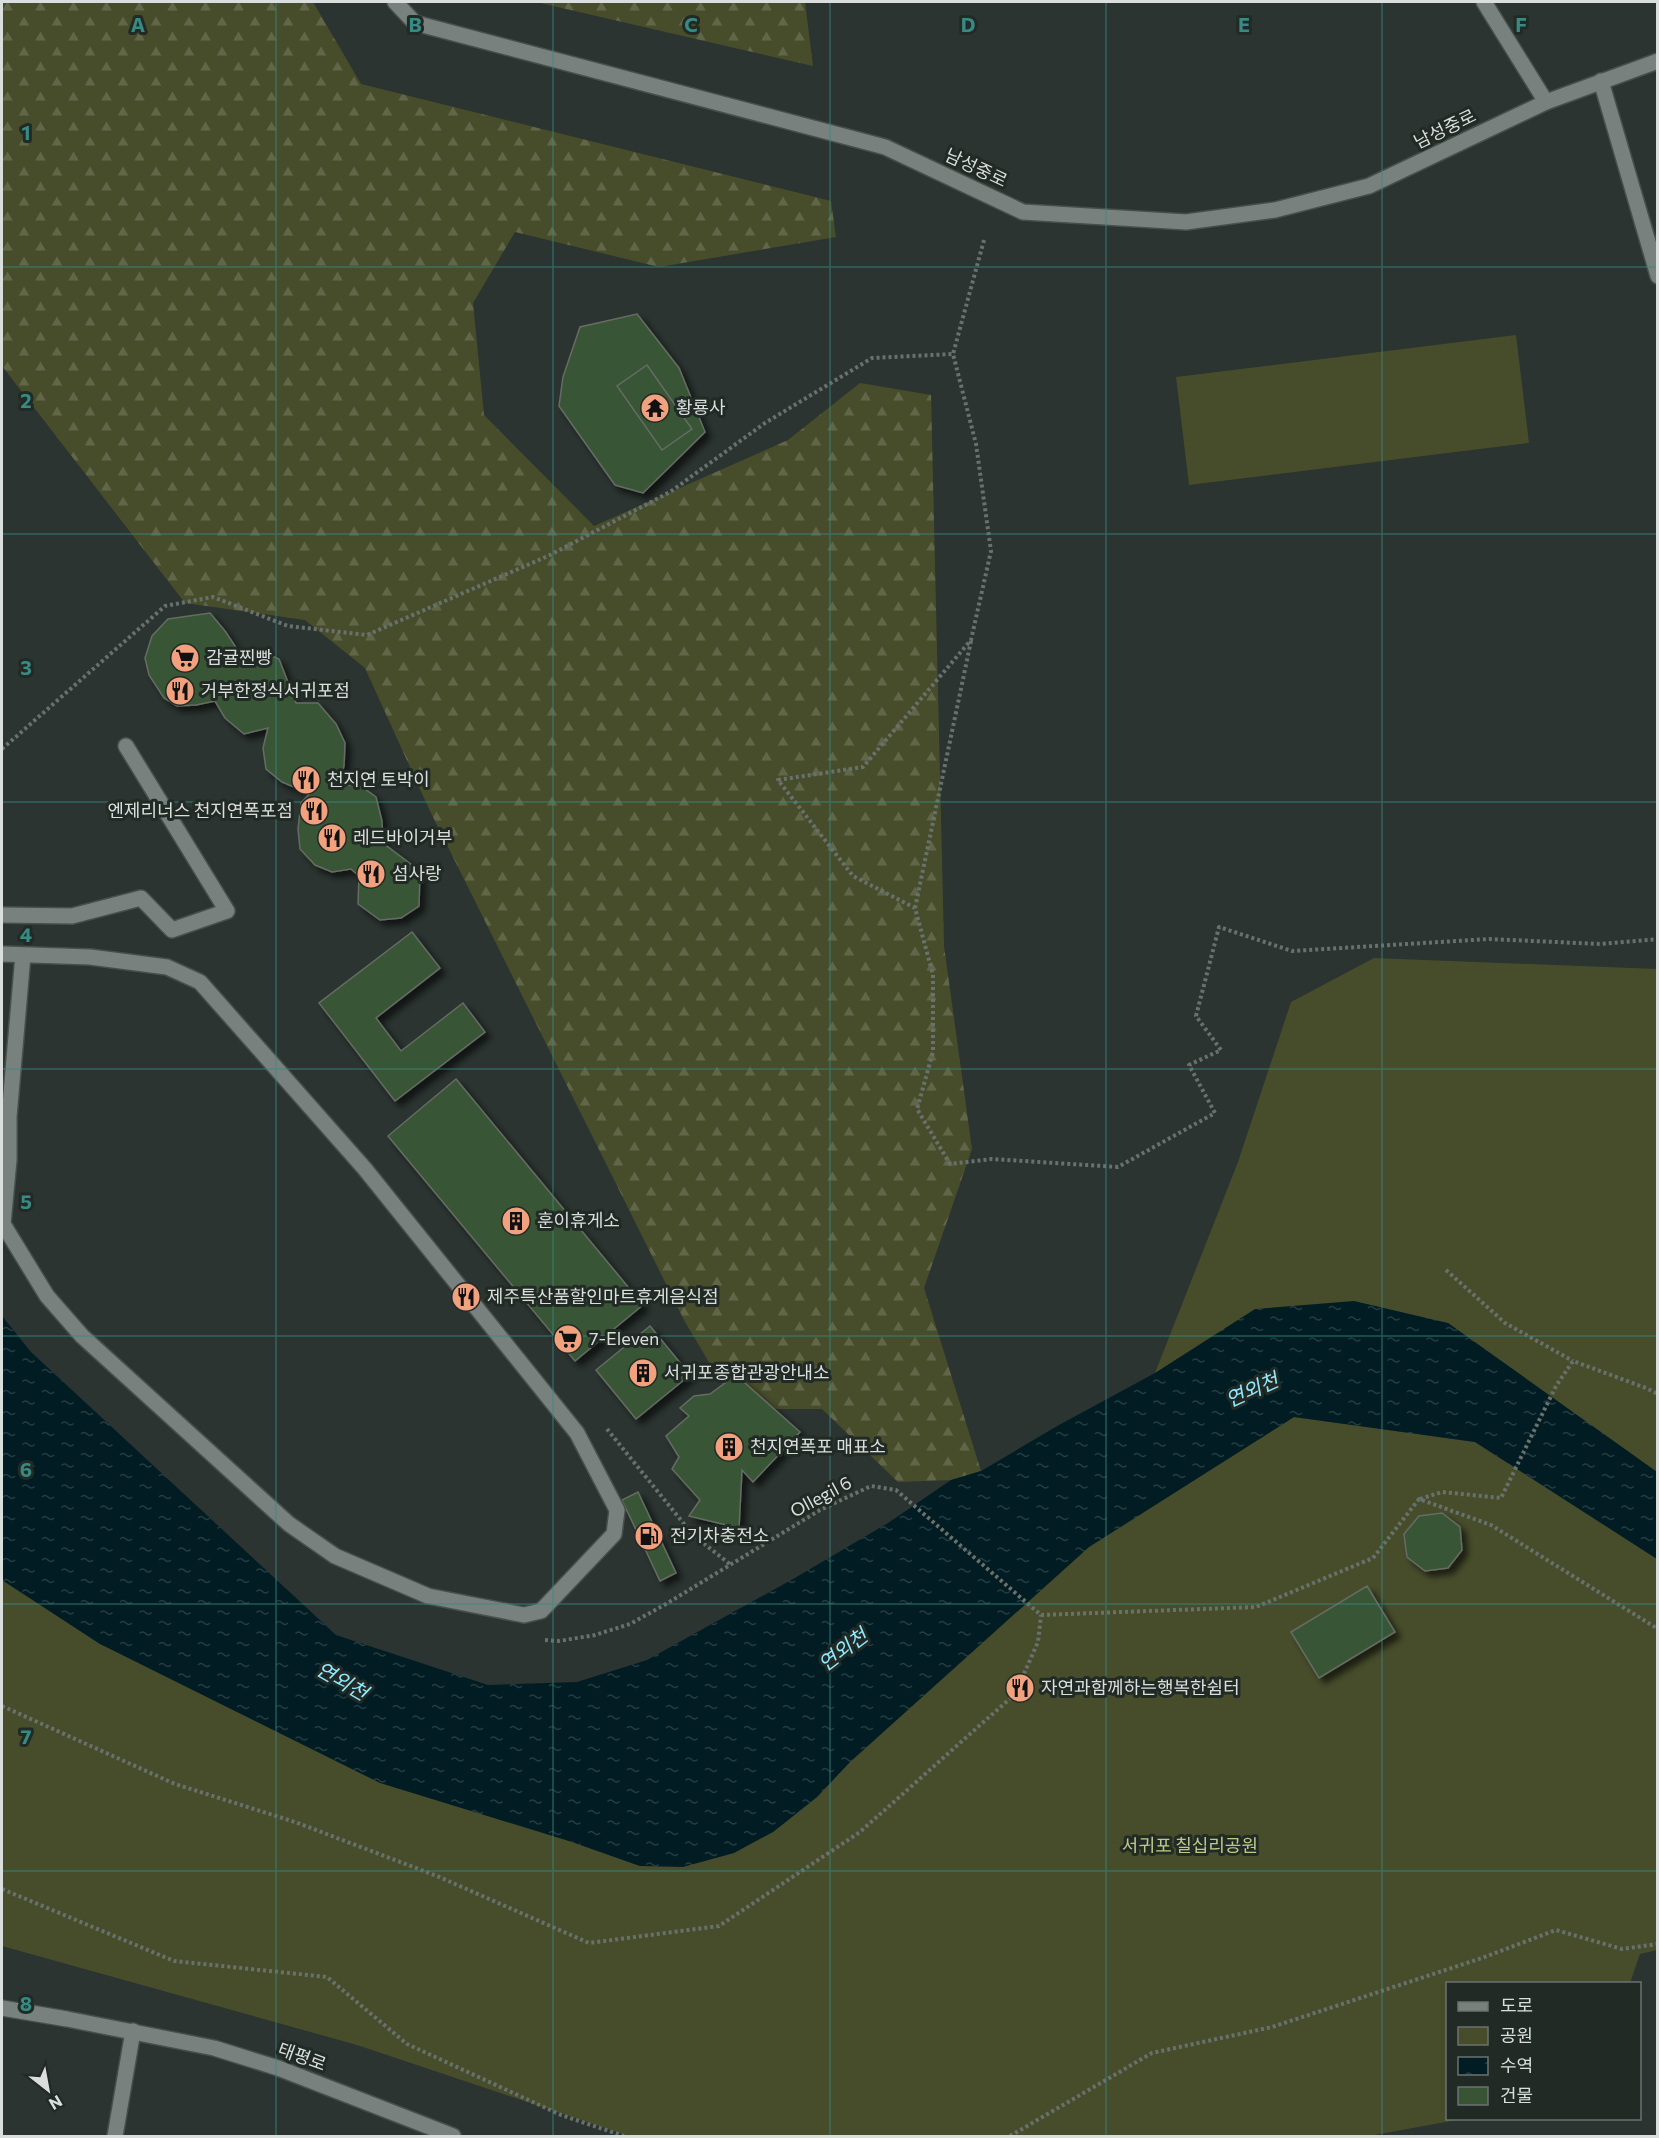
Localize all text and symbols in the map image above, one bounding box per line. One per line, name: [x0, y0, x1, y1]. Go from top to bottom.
text: A: [131, 12, 145, 36]
text: B: [408, 12, 422, 36]
text: C: [684, 12, 698, 36]
text: D: [961, 12, 975, 36]
text: E: [1238, 12, 1250, 36]
text: F: [1515, 12, 1527, 36]
street label: 남성중로: [1410, 104, 1479, 153]
text: 1: [21, 120, 31, 144]
street label: 남성중로: [942, 143, 1011, 191]
text: 2: [20, 388, 32, 412]
temple icon: 황룡사: [639, 392, 671, 424]
place label: 황룡사: [676, 396, 726, 418]
supermarket icon: 감귤찐빵: [169, 642, 201, 674]
place label: 감귤찐빵: [206, 646, 272, 668]
text: 3: [20, 655, 32, 679]
restaurant icon: 거부한정식서귀포점: [164, 675, 196, 707]
place label: 거부한정식서귀포점: [201, 679, 350, 701]
restaurant icon: 천지연 토박이: [290, 764, 322, 796]
place label: 천지연 토박이: [327, 768, 430, 790]
restaurant icon: 엔제리너스 천지연폭포점: [298, 795, 330, 827]
place label: 엔제리너스 천지연폭포점: [107, 799, 293, 821]
restaurant icon: 레드바이거부: [316, 822, 348, 854]
place label: 레드바이거부: [353, 826, 452, 848]
restaurant icon: 섬사랑: [355, 858, 387, 890]
place label: 섬사랑: [392, 862, 442, 884]
text: 4: [20, 922, 32, 946]
text: 5: [20, 1189, 32, 1213]
building icon: 훈이휴게소: [500, 1205, 532, 1237]
place label: 훈이휴게소: [537, 1209, 620, 1231]
restaurant icon: 제주특산품할인마트휴게음식점: [450, 1281, 482, 1313]
place label: 제주특산품할인마트휴게음식점: [487, 1285, 719, 1307]
supermarket icon: 7-Eleven: [552, 1323, 584, 1355]
place label: 7-Eleven: [589, 1327, 659, 1349]
building icon: 서귀포종합관광안내소: [627, 1357, 659, 1389]
place label: 서귀포종합관광안내소: [664, 1361, 830, 1383]
water label: 연외천: [1221, 1366, 1284, 1411]
building icon: 천지연폭포 매표소: [713, 1431, 745, 1463]
place label: 천지연폭포 매표소: [750, 1435, 886, 1457]
text: 6: [20, 1457, 32, 1481]
street label: Ollegil 6: [786, 1471, 855, 1521]
fuel station icon: 전기차충전소: [633, 1520, 665, 1552]
place label: 전기차충전소: [670, 1524, 769, 1546]
water label: 연외천: [813, 1621, 874, 1675]
water label: 연외천: [313, 1656, 375, 1706]
restaurant icon: 자연과함께하는행복한쉼터: [1004, 1672, 1036, 1704]
place label: 자연과함께하는행복한쉼터: [1041, 1676, 1240, 1698]
text: 7: [21, 1724, 32, 1748]
park label: 서귀포 칠십리공원: [1122, 1834, 1258, 1856]
legend: [1446, 1982, 1641, 2120]
text: 8: [20, 1991, 32, 2015]
text: 도로: [1500, 1994, 1533, 2016]
text: 공원: [1500, 2024, 1533, 2046]
street label: 태평로: [275, 2037, 329, 2075]
text: 수역: [1500, 2054, 1533, 2076]
north arrow: [18, 2060, 78, 2120]
text: 건물: [1500, 2084, 1533, 2106]
text: N: [46, 2092, 66, 2115]

